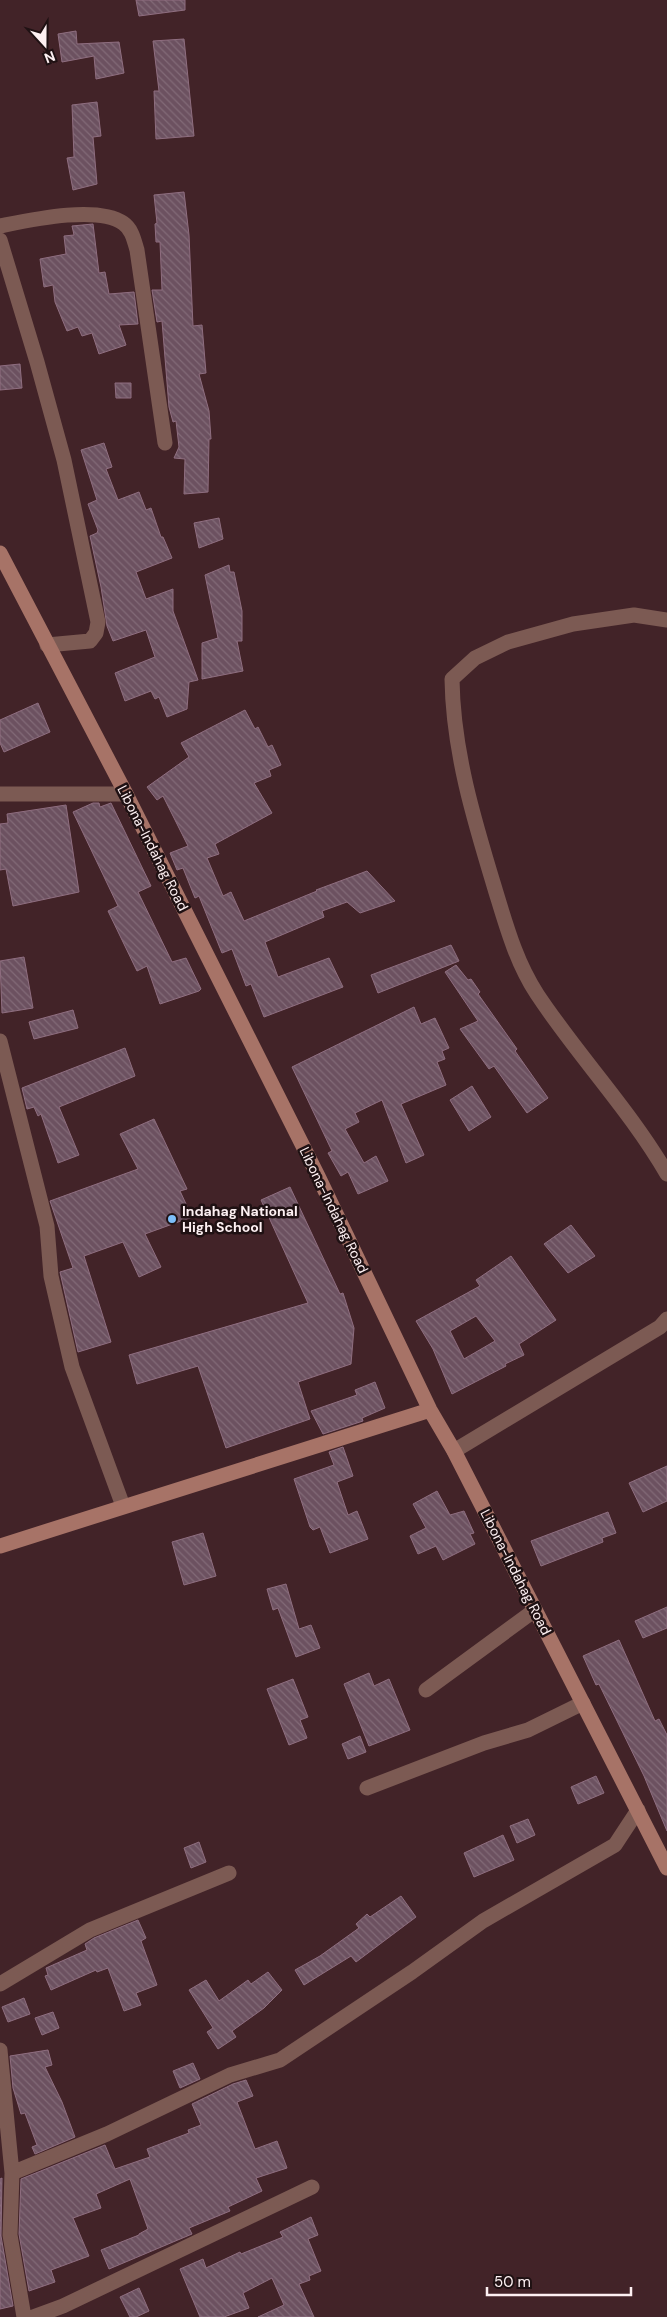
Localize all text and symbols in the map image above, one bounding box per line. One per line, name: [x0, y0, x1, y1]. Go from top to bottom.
north arrow: [20, 20, 70, 70]
text: N: [42, 47, 58, 67]
street label: Libona-Indahag Road: [114, 782, 192, 914]
street label: Libona-Indahag Road: [296, 1144, 372, 1276]
place label: Indahag National High School: [182, 1202, 298, 1236]
marker: Indahag National High School: [166, 1213, 178, 1225]
street label: Libona-Indahag Road: [477, 1506, 555, 1638]
scale bar: [487, 2264, 631, 2296]
text: 50 m: [494, 2272, 531, 2292]

